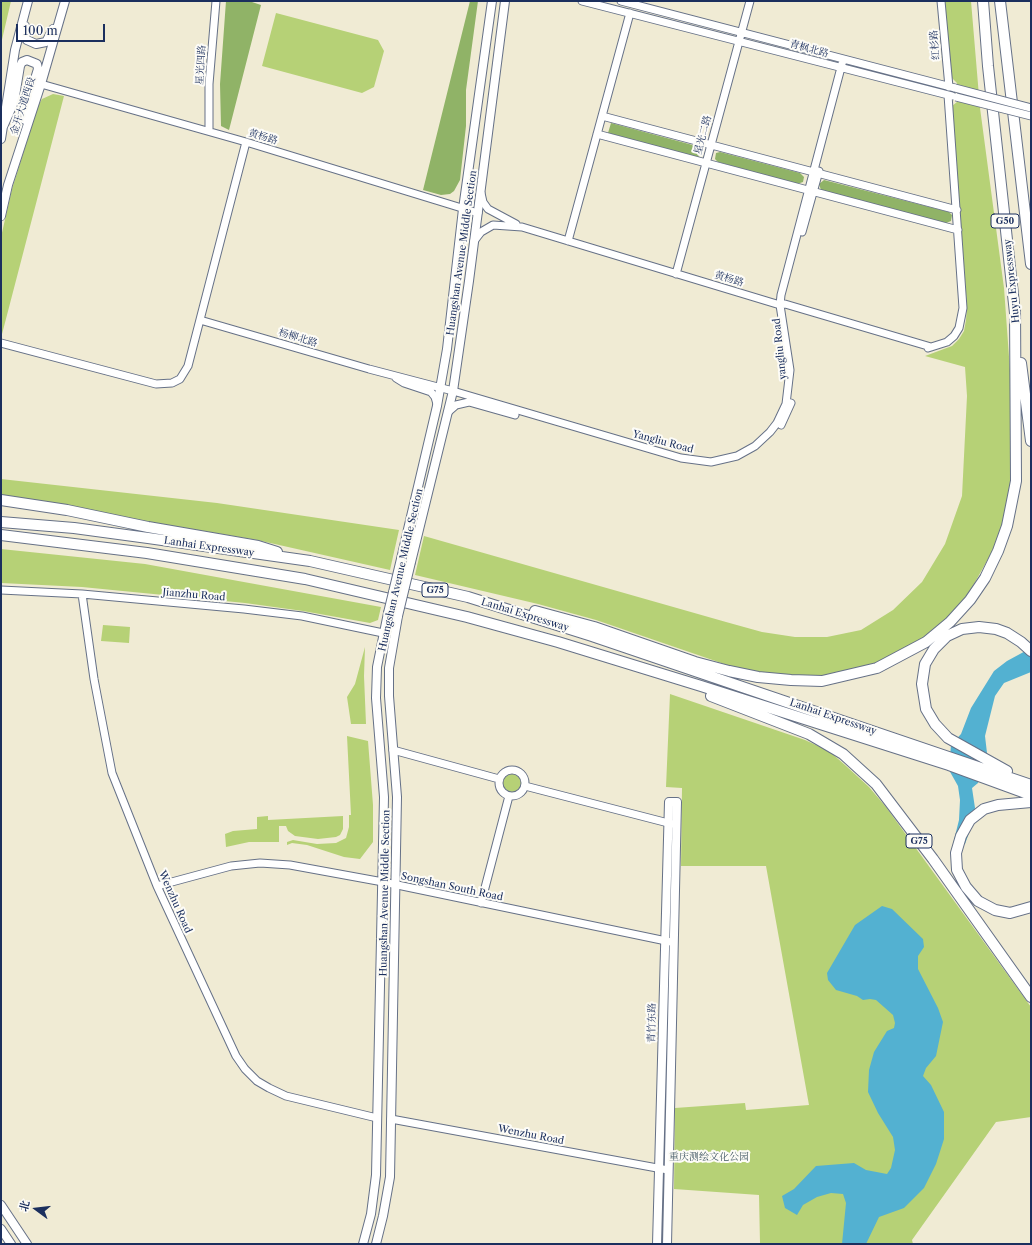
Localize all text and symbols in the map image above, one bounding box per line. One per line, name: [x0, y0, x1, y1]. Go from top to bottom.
scale bar: [18, 16, 107, 42]
text: 100 m: [23, 23, 58, 38]
street label: 红杉路: [928, 30, 942, 60]
street label: 青枫北路: [788, 38, 830, 60]
street label: 星光四路: [194, 45, 208, 85]
street label: 金开大道西段: [8, 76, 38, 136]
street label: 星光二路: [692, 114, 714, 156]
street label: 黄杨路: [247, 127, 279, 147]
street label: Huangshan Avenue Middle Section: [444, 170, 480, 336]
road number: G50: [991, 214, 1019, 228]
street label: Huyu Expressway: [1002, 238, 1022, 324]
street label: 黄杨路: [713, 269, 745, 289]
street label: yangliu Road: [771, 318, 789, 380]
street label: 杨柳北路: [277, 326, 319, 350]
street label: Yangliu Road: [631, 428, 695, 456]
street label: Huangshan Avenue Middle Section: [376, 487, 426, 653]
street label: Lanhai Expressway: [163, 535, 255, 559]
road number: G75: [422, 583, 448, 597]
street label: Jianzhu Road: [162, 586, 226, 604]
street label: Lanhai Expressway: [480, 596, 570, 634]
street label: Lanhai Expressway: [788, 696, 878, 738]
street label: Huangshan Avenue Middle Section: [378, 810, 392, 976]
road number: G75: [906, 834, 932, 848]
street label: Wenzhu Road: [156, 869, 194, 935]
street label: Songshan South Road: [400, 870, 504, 904]
street label: 青竹东路: [646, 1003, 658, 1043]
street label: Wenzhu Road: [497, 1123, 565, 1147]
park label: 重庆测绘文化公园: [669, 1151, 749, 1163]
north arrow: [16, 1189, 56, 1229]
text: 北: [16, 1199, 33, 1213]

